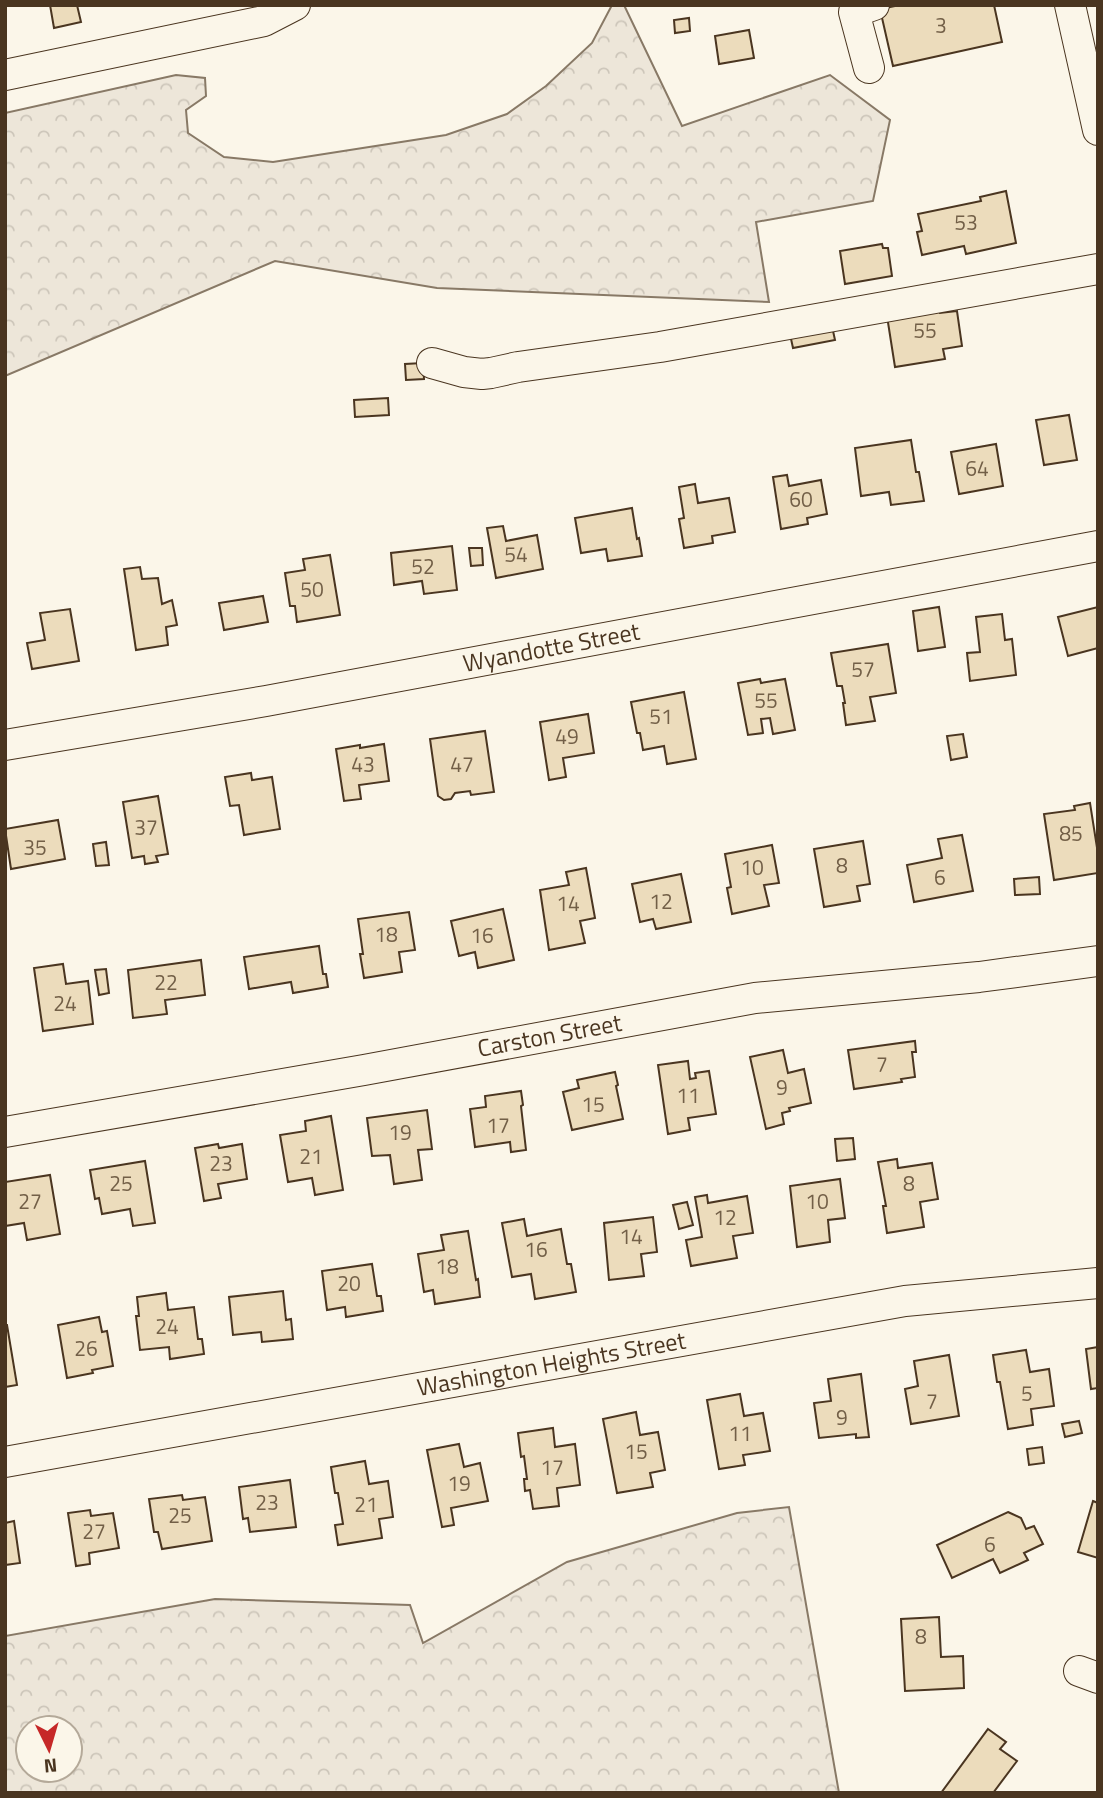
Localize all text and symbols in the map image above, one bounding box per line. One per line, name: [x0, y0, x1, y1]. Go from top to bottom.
house number: 3: [935, 9, 947, 41]
house number: 53: [954, 206, 978, 238]
house number: 55: [913, 314, 937, 346]
house number: 64: [965, 452, 989, 484]
house number: 60: [789, 483, 813, 515]
house number: 54: [504, 538, 528, 570]
house number: 52: [411, 550, 435, 582]
house number: 50: [300, 573, 324, 605]
street label: Wyandotte Street: [460, 613, 643, 681]
house number: 57: [851, 653, 875, 685]
house number: 55: [754, 684, 778, 716]
house number: 51: [649, 700, 673, 732]
house number: 49: [555, 720, 579, 752]
house number: 43: [351, 748, 375, 780]
house number: 47: [450, 748, 474, 780]
house number: 37: [134, 811, 158, 843]
house number: 85: [1059, 817, 1083, 849]
house number: 35: [23, 831, 47, 863]
house number: 8: [836, 849, 848, 881]
house number: 10: [740, 851, 764, 883]
house number: 6: [934, 861, 946, 893]
house number: 12: [649, 885, 673, 917]
house number: 14: [556, 887, 580, 919]
house number: 18: [374, 918, 398, 950]
house number: 16: [470, 919, 494, 951]
house number: 22: [154, 966, 178, 998]
house number: 24: [53, 987, 77, 1019]
street label: Carston Street: [474, 1004, 625, 1066]
house number: 7: [876, 1048, 888, 1080]
house number: 9: [776, 1071, 788, 1103]
house number: 11: [676, 1079, 700, 1111]
house number: 15: [581, 1088, 605, 1120]
house number: 17: [486, 1109, 510, 1141]
house number: 19: [388, 1116, 412, 1148]
house number: 21: [299, 1140, 323, 1172]
house number: 23: [209, 1147, 233, 1179]
house number: 25: [109, 1167, 133, 1199]
house number: 8: [903, 1167, 915, 1199]
house number: 27: [18, 1185, 42, 1217]
house number: 10: [805, 1185, 829, 1217]
house number: 12: [713, 1201, 737, 1233]
house number: 14: [619, 1220, 643, 1252]
house number: 16: [524, 1233, 548, 1265]
house number: 18: [435, 1250, 459, 1282]
house number: 20: [337, 1267, 361, 1299]
house number: 24: [155, 1310, 179, 1342]
street label: Washington Heights Street: [414, 1321, 689, 1405]
house number: 26: [74, 1332, 98, 1364]
house number: 5: [1021, 1377, 1033, 1409]
house number: 7: [926, 1385, 938, 1417]
house number: 9: [836, 1401, 848, 1433]
house number: 11: [728, 1417, 752, 1449]
house number: 15: [624, 1435, 648, 1467]
house number: 17: [540, 1451, 564, 1483]
house number: 19: [447, 1467, 471, 1499]
house number: 23: [255, 1486, 279, 1518]
house number: 21: [354, 1488, 378, 1520]
house number: 25: [168, 1499, 192, 1531]
house number: 27: [82, 1515, 106, 1547]
house number: 6: [984, 1528, 996, 1560]
house number: 8: [915, 1620, 927, 1652]
north arrow: [14, 1714, 84, 1784]
text: N: [43, 1751, 58, 1781]

